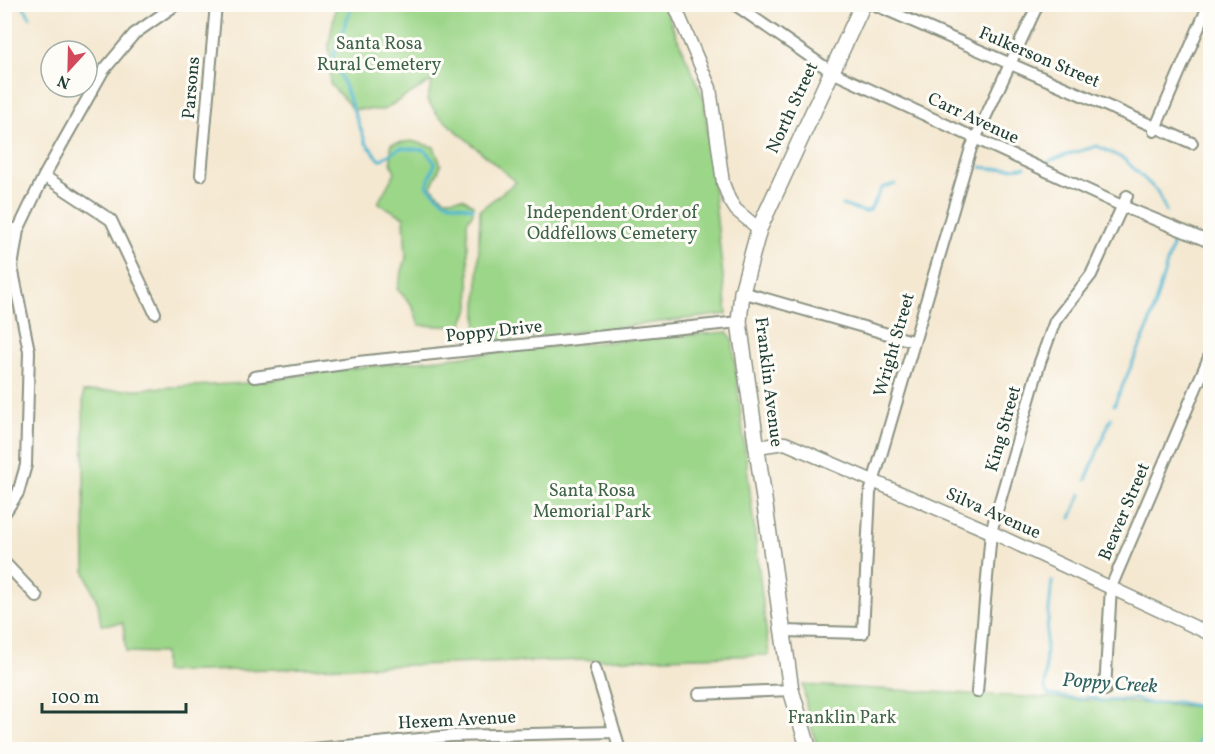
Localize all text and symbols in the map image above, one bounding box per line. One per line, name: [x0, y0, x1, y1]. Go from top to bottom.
street label: Fulkerson Street: [975, 21, 1103, 95]
park label: Santa Rosa Rural Cemetery: [317, 32, 442, 78]
north arrow: [39, 39, 99, 99]
street label: Parsons: [177, 56, 207, 120]
street label: North Street: [761, 58, 825, 158]
text: N: [54, 69, 74, 93]
street label: Carr Avenue: [923, 87, 1023, 151]
park label: Independent Order of Oddfellows Cemetery: [527, 201, 699, 247]
street label: Wright Street: [868, 290, 922, 400]
street label: Poppy Drive: [445, 315, 543, 349]
street label: Franklin Avenue: [748, 316, 788, 448]
street label: King Street: [980, 383, 1028, 475]
street label: Beaver Street: [1093, 459, 1157, 565]
park label: Santa Rosa Memorial Park: [533, 479, 651, 525]
street label: Silva Avenue: [941, 482, 1045, 546]
water label: Poppy Creek: [1061, 667, 1159, 701]
scale bar: [42, 676, 186, 714]
text: 100 m: [51, 686, 100, 711]
street label: Hexem Avenue: [397, 705, 517, 737]
park label: Franklin Park: [788, 706, 896, 731]

